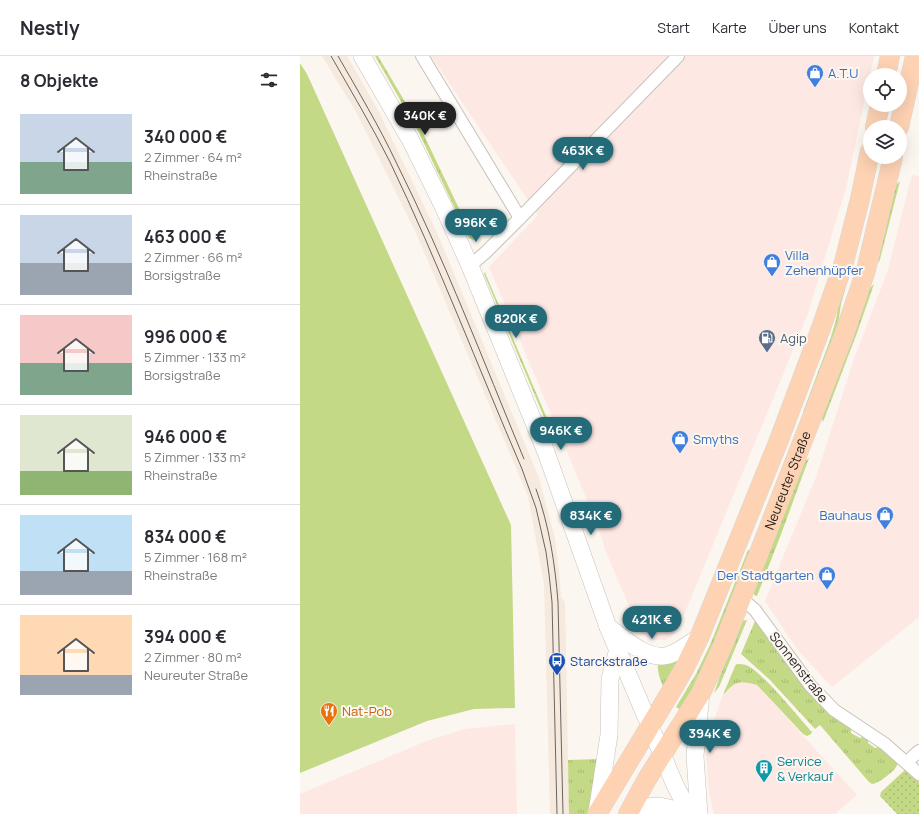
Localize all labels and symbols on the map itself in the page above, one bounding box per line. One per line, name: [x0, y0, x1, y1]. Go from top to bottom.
shop icon: A.T.U: [805, 63, 825, 88]
place label: A.T.U: [828, 64, 858, 82]
pin: 340K €: [392, 102, 458, 136]
pin: 463K €: [550, 137, 616, 171]
pin: 996K €: [443, 209, 509, 243]
place label: Villa Zehenhüpfer: [785, 246, 864, 279]
shop icon: Villa Zehenhüpfer: [762, 252, 782, 277]
pin: 820K €: [483, 305, 549, 339]
fuel station icon: Agip: [757, 328, 777, 353]
place label: Agip: [780, 329, 807, 347]
pin: 946K €: [528, 417, 594, 451]
street label: Neureuter Straße: [760, 428, 815, 532]
shop icon: Smyths: [670, 429, 690, 454]
place label: Smyths: [693, 430, 739, 448]
pin: 834K €: [558, 502, 624, 536]
shop icon: Bauhaus: [875, 505, 895, 530]
place label: Bauhaus: [820, 506, 872, 524]
shop icon: Der Stadtgarten: [817, 565, 837, 590]
place label: Der Stadtgarten: [717, 566, 814, 584]
pin: 421K €: [619, 606, 685, 640]
street label: Sonnenstraße: [766, 628, 833, 706]
bus stop icon: Starckstraße: [547, 651, 567, 676]
place label: Starckstraße: [570, 652, 648, 670]
restaurant icon: Nat-Pob: [319, 701, 339, 726]
place label: Nat-Pob: [342, 702, 392, 720]
pin: 394K €: [677, 720, 743, 754]
place label: Service & Verkauf: [777, 752, 834, 785]
building icon: Service & Verkauf: [754, 758, 774, 783]

